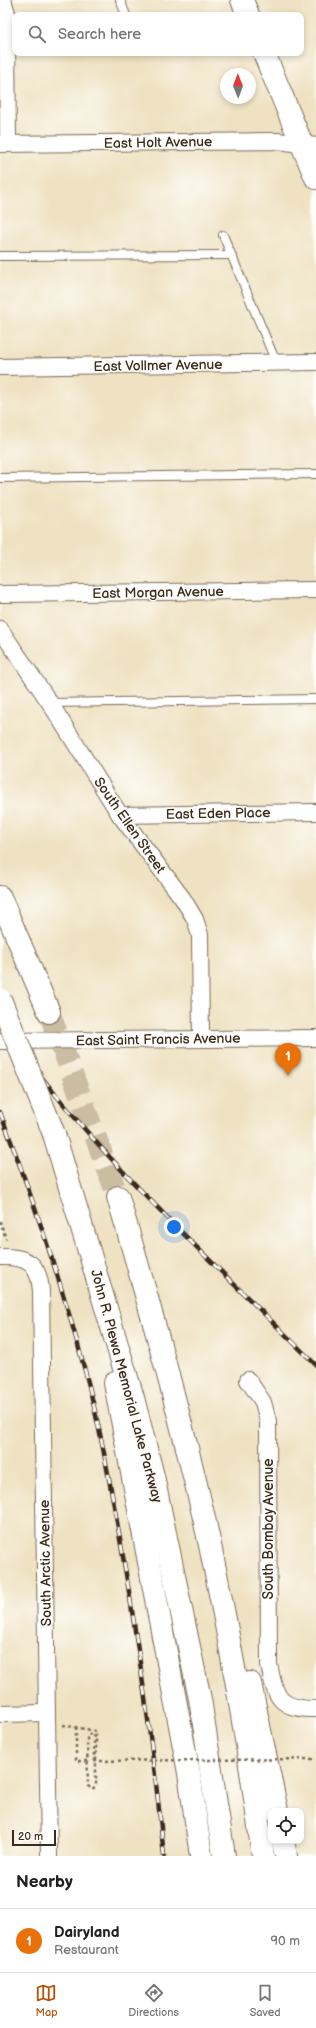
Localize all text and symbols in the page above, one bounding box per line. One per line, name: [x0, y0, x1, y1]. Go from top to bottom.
search box: [12, 12, 304, 56]
icon: search: [26, 23, 48, 45]
text: Search here: [58, 25, 141, 44]
north arrow: [220, 68, 256, 104]
street label: East Holt Avenue: [104, 133, 212, 152]
street label: East Vollmer Avenue: [93, 356, 223, 375]
street label: East Morgan Avenue: [92, 583, 224, 602]
street label: South Ellen Street: [90, 774, 169, 877]
street label: East Eden Place: [165, 804, 271, 823]
street label: East Saint Francis Avenue: [75, 1030, 241, 1049]
pin: 1: [275, 1043, 301, 1076]
your location: [164, 1217, 184, 1237]
street label: John R. Plewa Memorial Lake Parkway: [87, 1268, 166, 1505]
street label: South Bombay Avenue: [260, 1458, 277, 1600]
street label: South Arctic Avenue: [36, 1500, 55, 1626]
map controls: [268, 1808, 304, 1844]
button: locate: [268, 1808, 304, 1844]
scale bar: [12, 1828, 56, 1847]
text: 20 m: [18, 1830, 43, 1843]
text: Nearby: [16, 1872, 73, 1892]
text: Dairyland: [54, 1923, 119, 1942]
text: 1: [26, 1933, 32, 1949]
text: 90 m: [271, 1933, 300, 1949]
text: Restaurant: [54, 1942, 119, 1958]
tab: Map: [35, 1982, 58, 2019]
tab: Directions: [128, 1982, 179, 2019]
tab: Saved: [250, 1982, 281, 2019]

